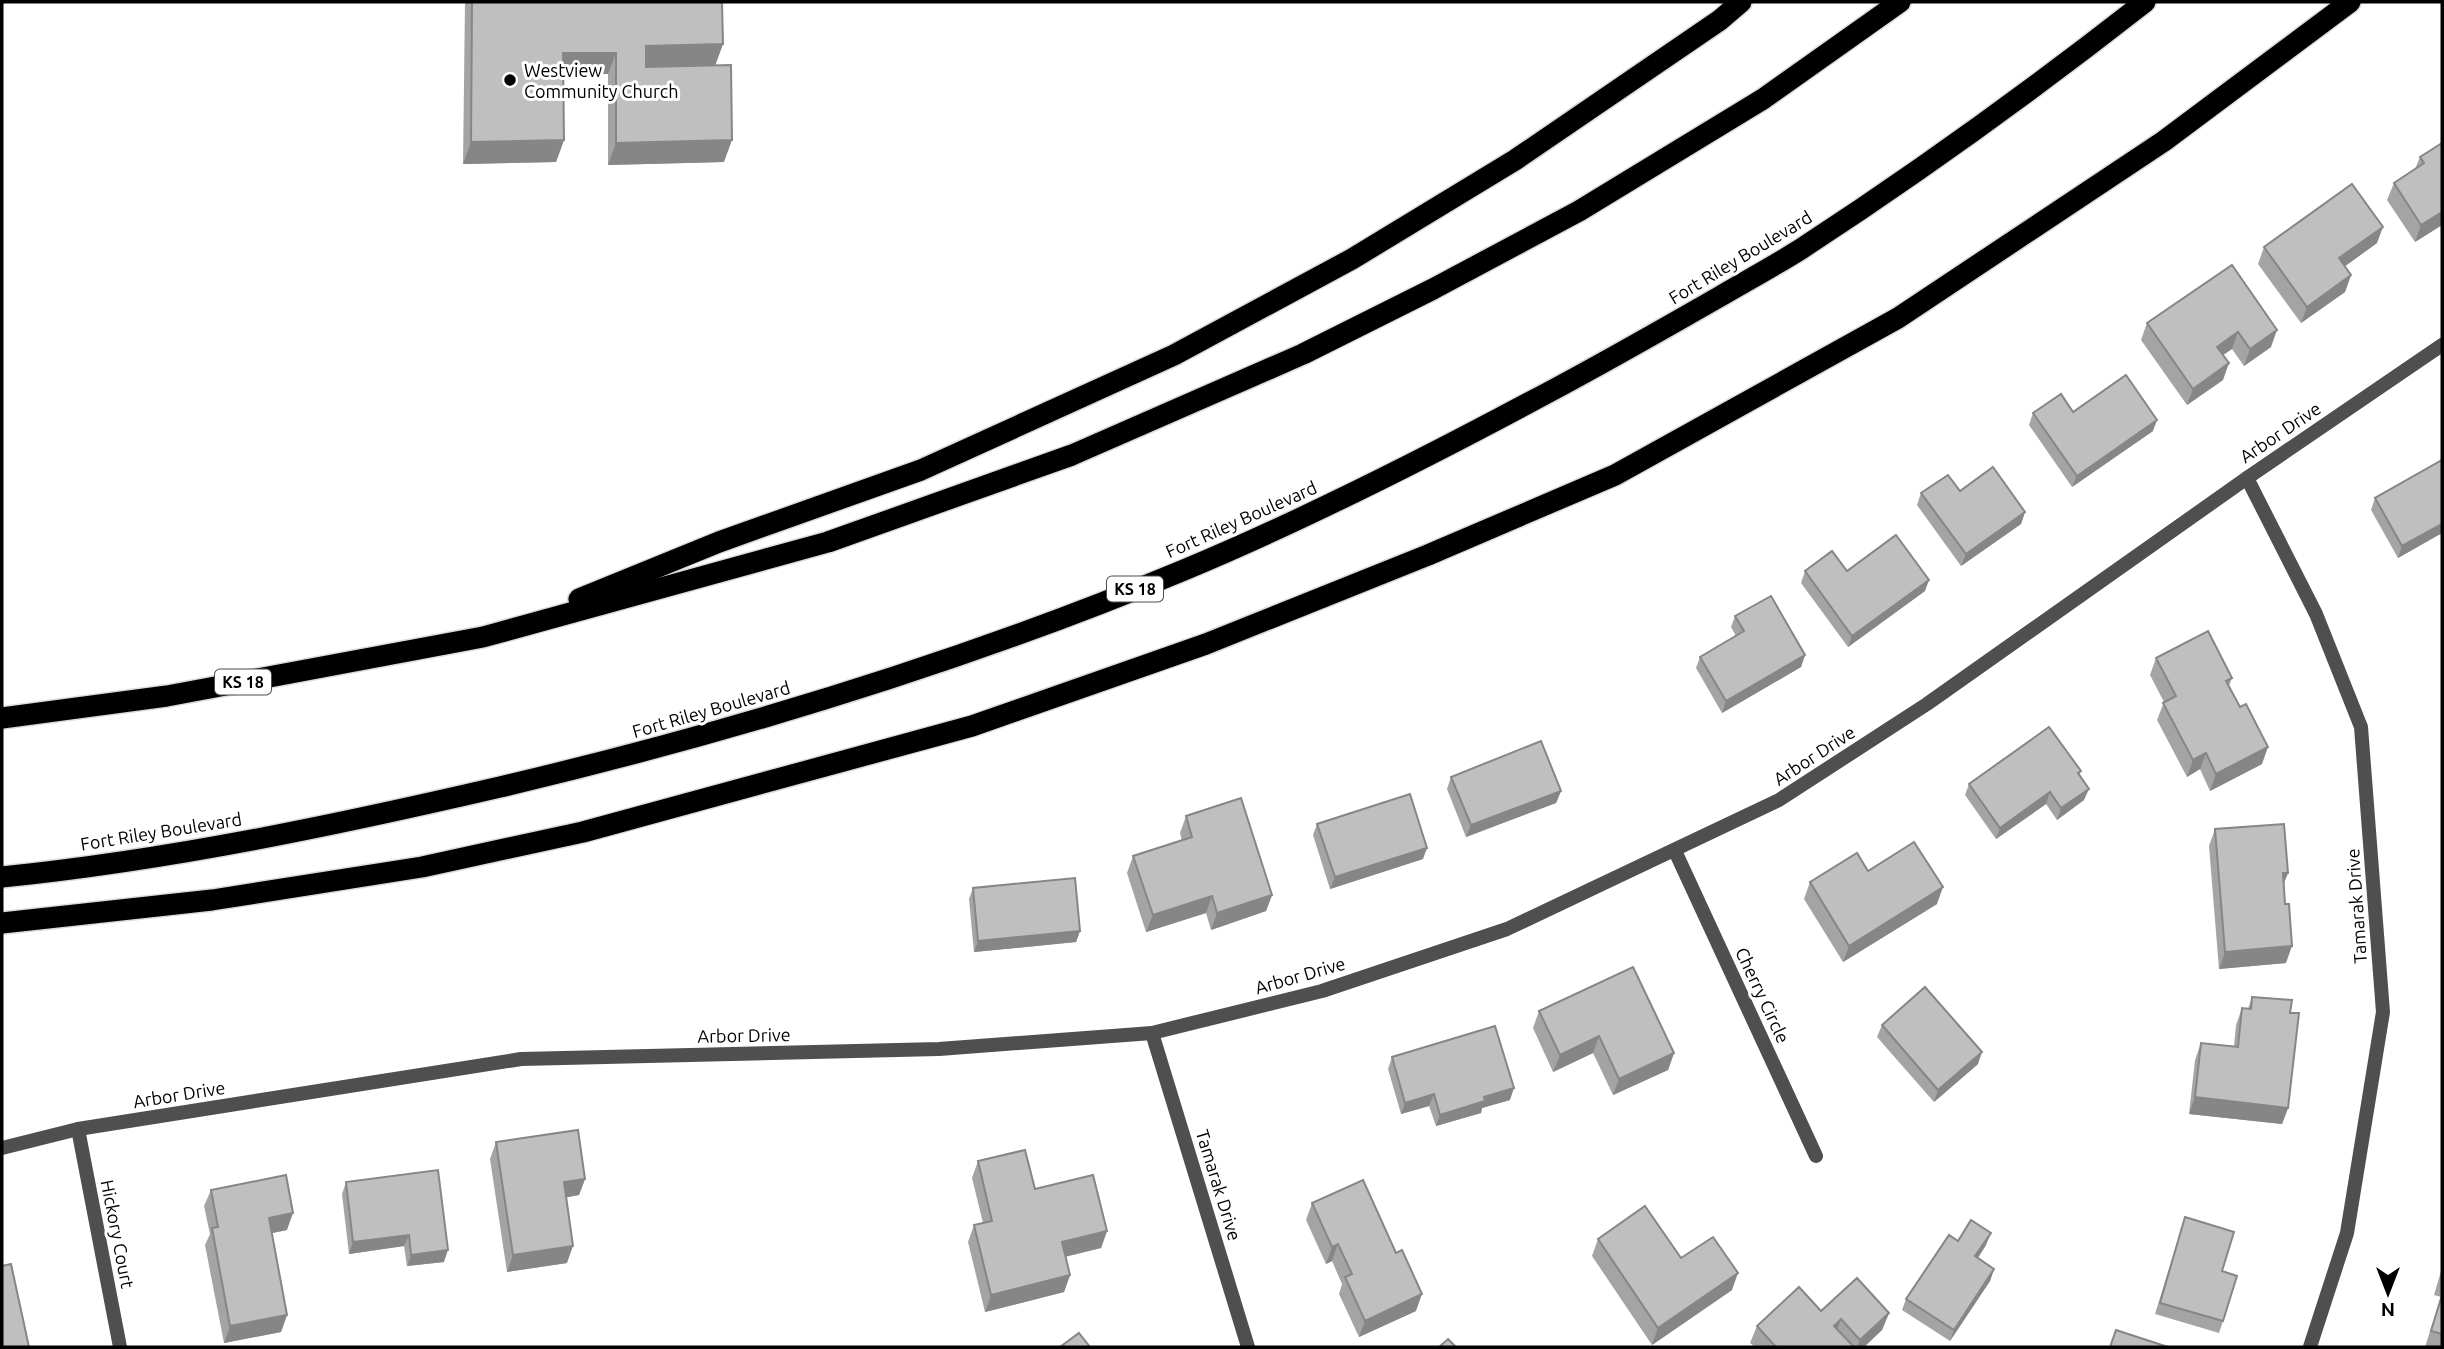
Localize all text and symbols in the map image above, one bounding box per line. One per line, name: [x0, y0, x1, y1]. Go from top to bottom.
place label: Westview Community Church: [524, 60, 678, 101]
marker: Westview Community Church: [502, 72, 518, 88]
street label: Fort Riley Boulevard: [1665, 206, 1815, 308]
street label: Arbor Drive: [2236, 398, 2324, 466]
street label: Fort Riley Boulevard: [1162, 477, 1320, 561]
road number: KS 18: [1107, 576, 1163, 602]
road number: KS 18: [215, 670, 271, 694]
street label: Fort Riley Boulevard: [630, 677, 792, 741]
street label: Arbor Drive: [1770, 721, 1858, 789]
street label: Fort Riley Boulevard: [79, 808, 243, 854]
street label: Tamarak Drive: [2342, 848, 2370, 964]
street label: Cherry Circle: [1732, 944, 1794, 1046]
street label: Arbor Drive: [1253, 953, 1347, 997]
street label: Arbor Drive: [697, 1024, 791, 1046]
street label: Arbor Drive: [131, 1077, 227, 1111]
street label: Tamarak Drive: [1193, 1127, 1245, 1243]
street label: Hickory Court: [98, 1178, 138, 1290]
north arrow: [2353, 1258, 2423, 1328]
text: N: [2381, 1299, 2395, 1321]

